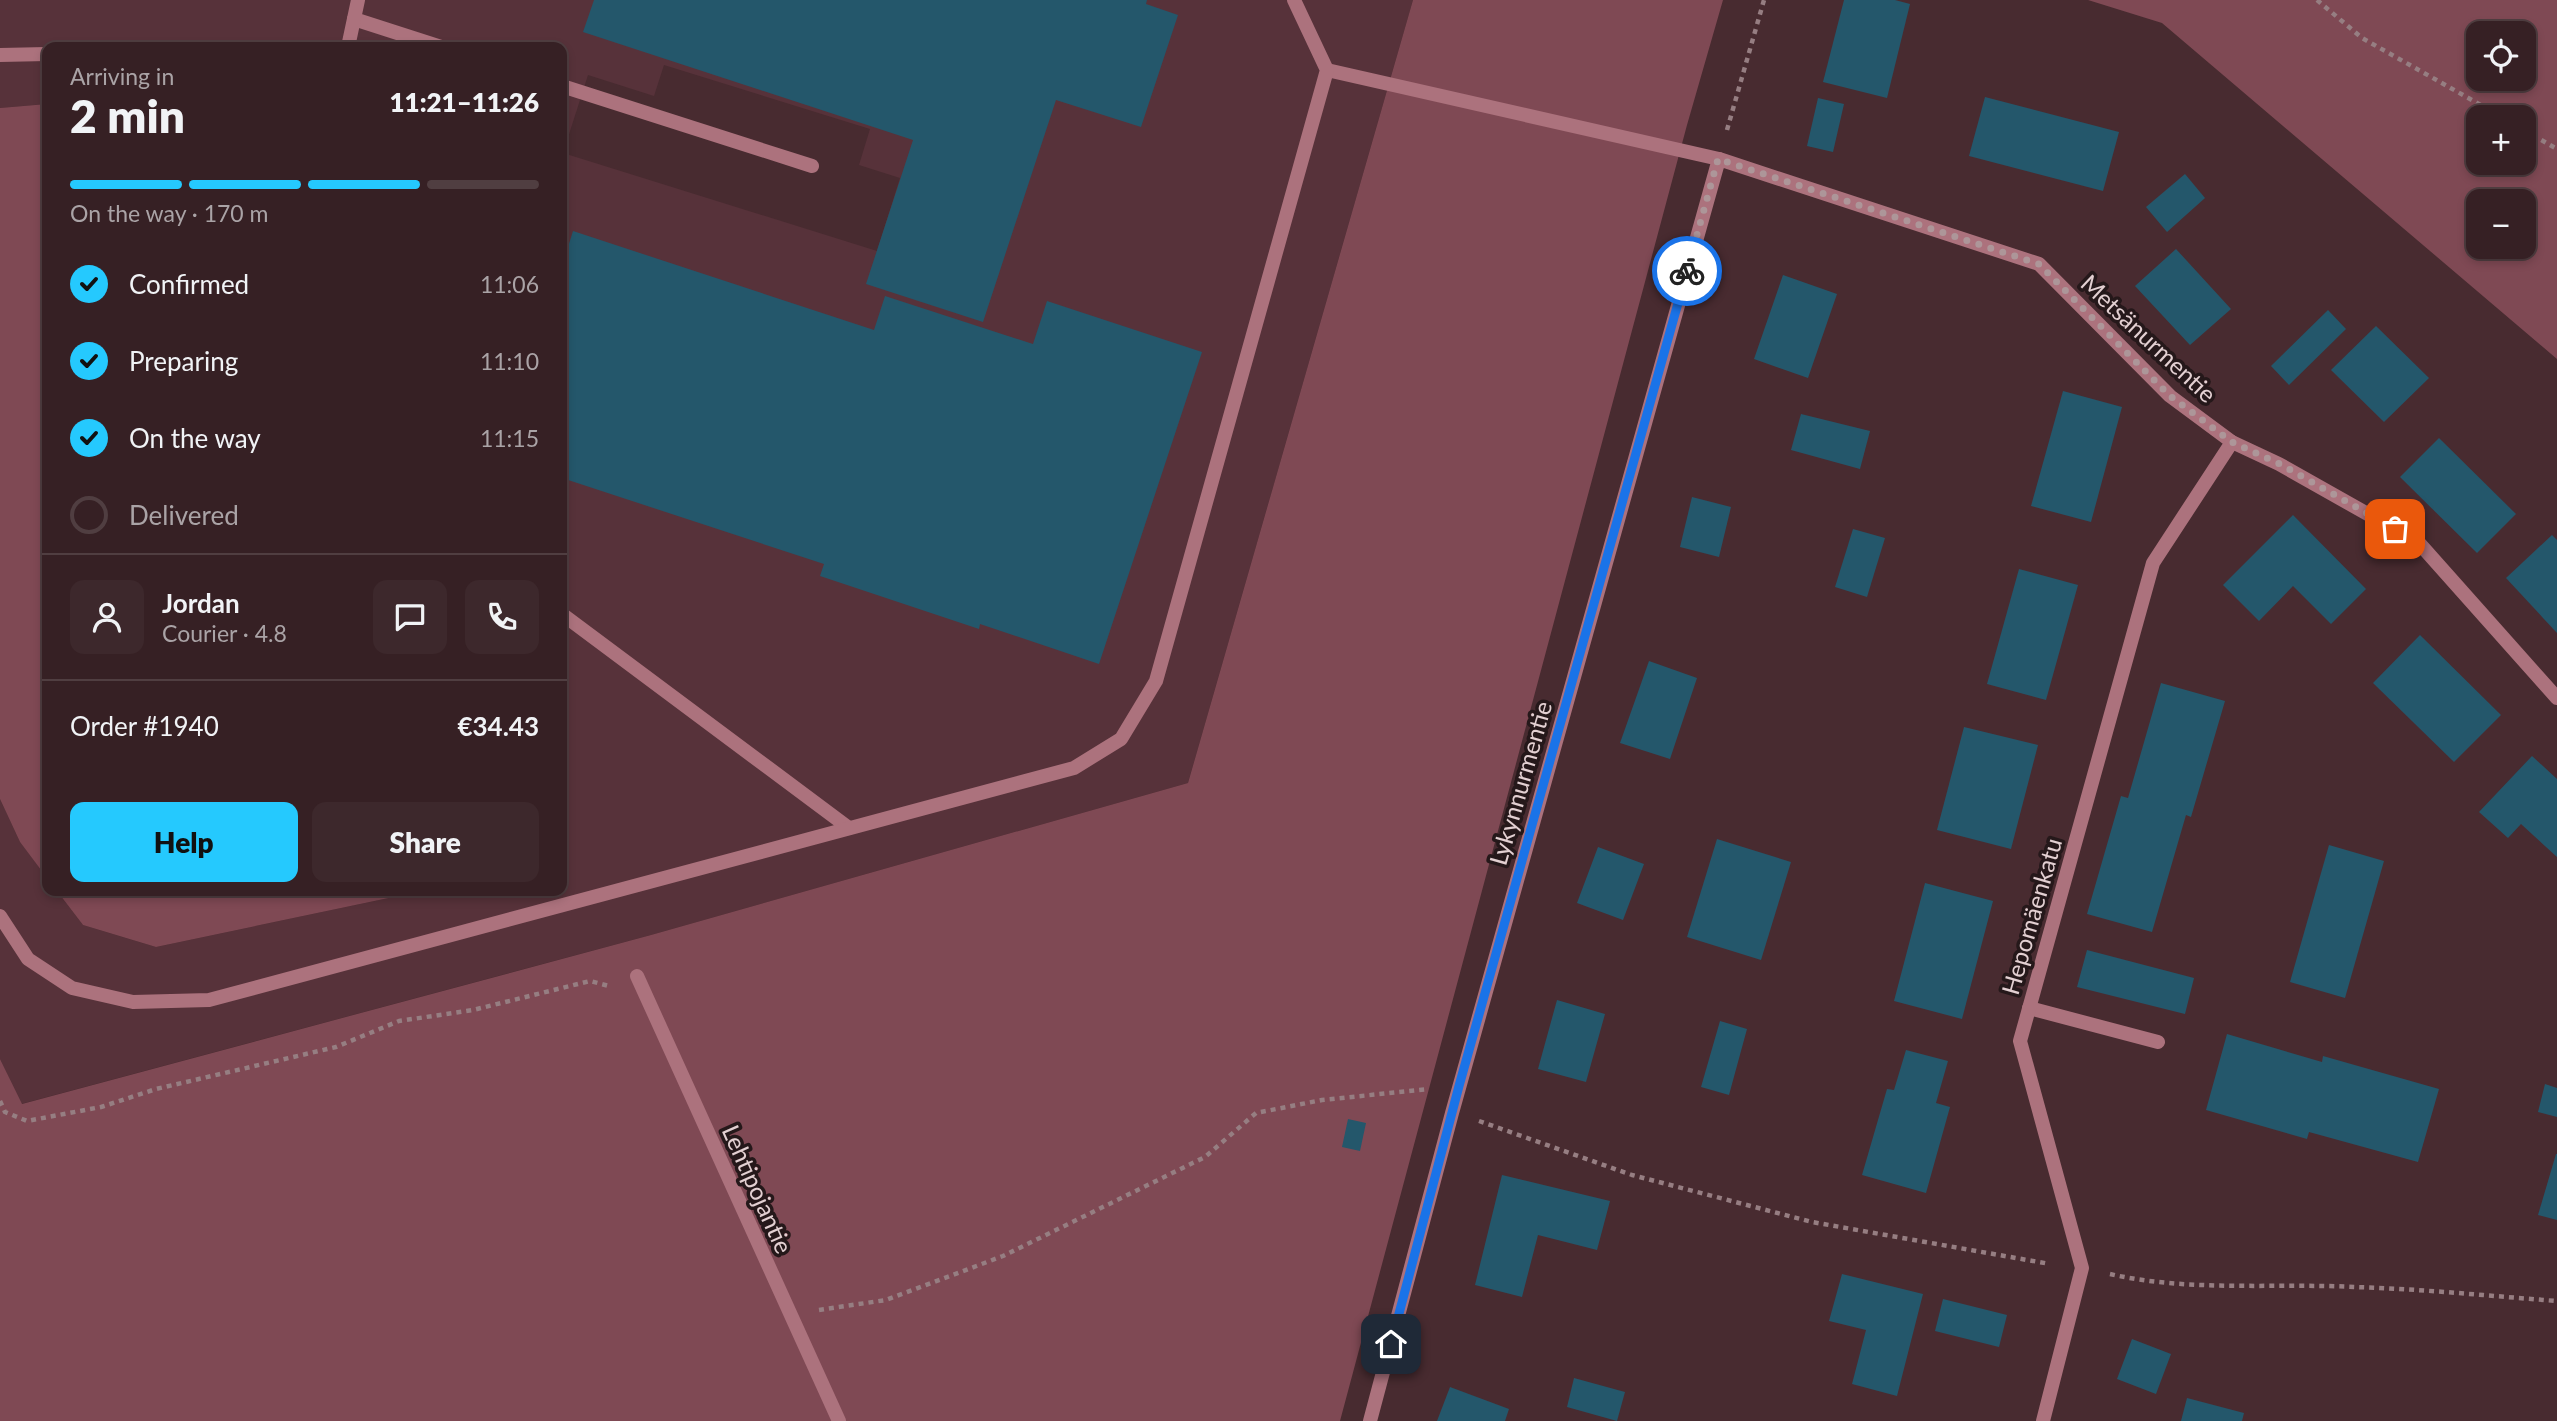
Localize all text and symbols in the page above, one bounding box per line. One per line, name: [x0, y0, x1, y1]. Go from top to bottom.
map controls: [2466, 21, 2536, 259]
button: locate: [2466, 21, 2536, 91]
text: Arriving in: [70, 62, 174, 90]
text: 11:21–11:26: [389, 86, 539, 118]
text: 2 min: [70, 88, 185, 143]
button: +: [2466, 105, 2536, 175]
button: −: [2466, 189, 2536, 259]
text: On the way · 170 m: [70, 199, 269, 227]
courier: [1652, 236, 1722, 306]
icon: bike: [1668, 252, 1706, 290]
icon: check: [70, 265, 108, 303]
text: Confirmed: [129, 268, 249, 300]
street label: Metsänurmentie: [2075, 268, 2223, 408]
text: 11:06: [480, 270, 539, 298]
icon: check: [70, 342, 108, 380]
text: Preparing: [129, 345, 238, 377]
text: 11:10: [480, 347, 539, 375]
icon: check: [70, 419, 108, 457]
text: On the way: [129, 422, 261, 454]
text: 11:15: [480, 424, 539, 452]
text: Delivered: [129, 499, 239, 531]
pin: [2365, 499, 2425, 559]
icon: bag: [2376, 510, 2414, 548]
button: person: [70, 580, 144, 654]
button: chat: [373, 580, 447, 654]
button: phone: [465, 580, 539, 654]
text: Jordan: [162, 587, 240, 619]
text: Courier · 4.8: [162, 619, 287, 647]
street label: Lykynnurmentie: [1483, 698, 1557, 868]
text: Order #1940: [70, 710, 219, 742]
text: €34.43: [457, 710, 539, 742]
button: Help: [70, 802, 298, 882]
button: Share: [312, 802, 539, 882]
street label: Hepomäenkatu: [1995, 834, 2067, 998]
street label: Lehtipojantie: [717, 1120, 799, 1258]
pin: [1361, 1314, 1421, 1374]
icon: home: [1372, 1325, 1410, 1363]

